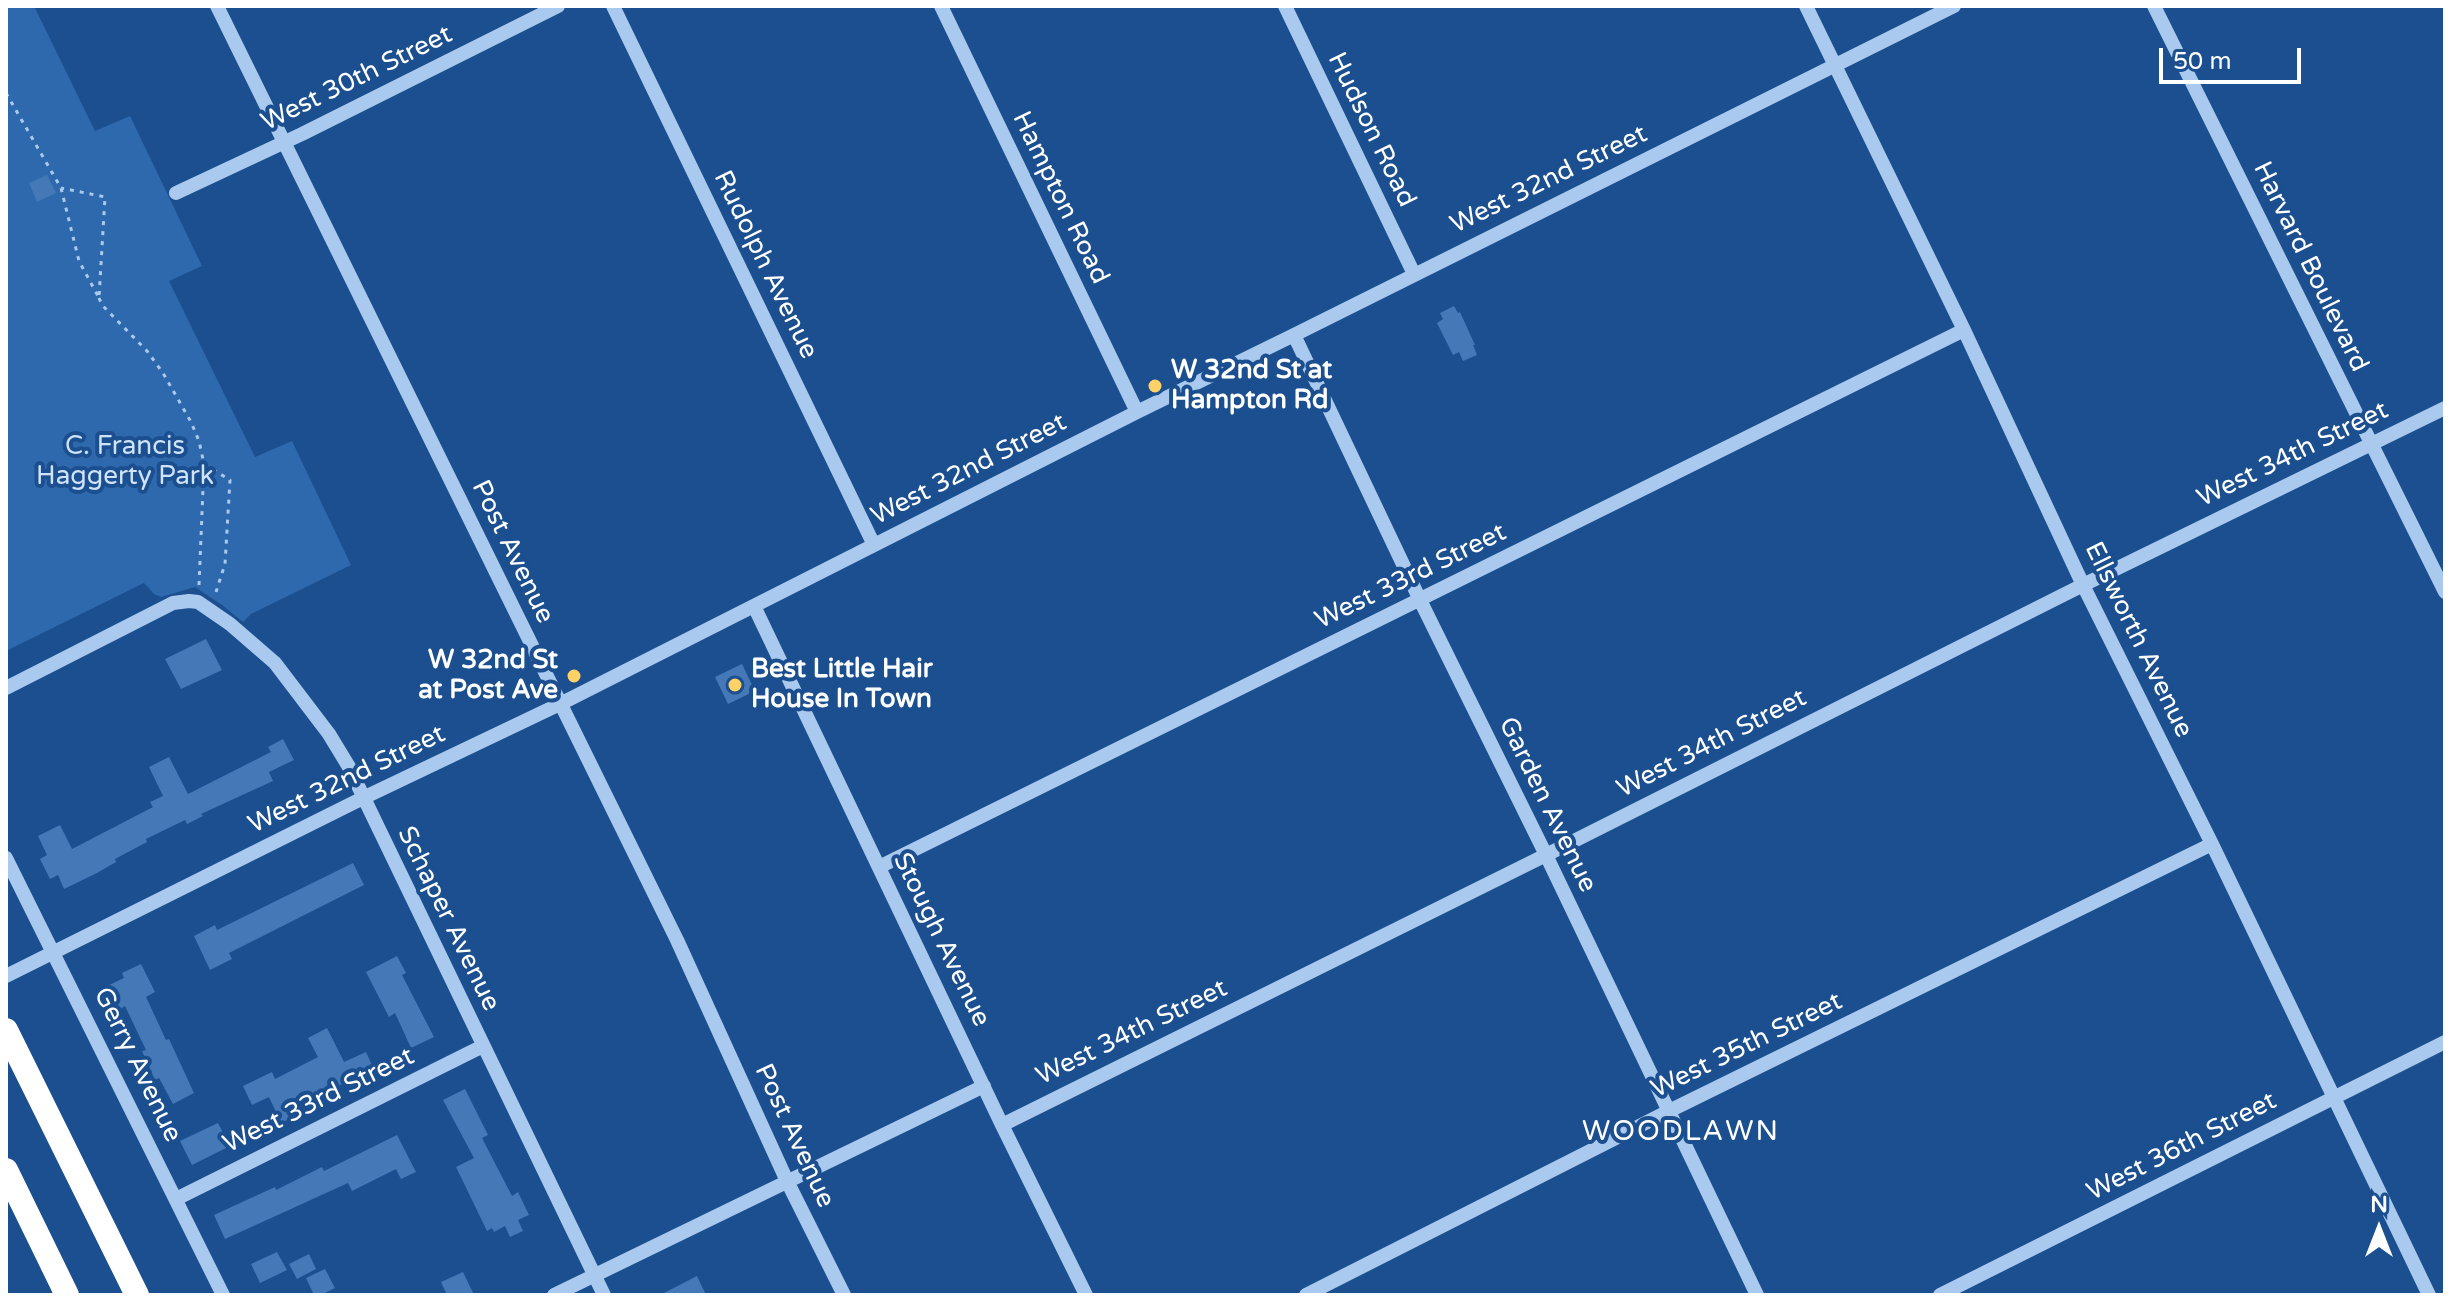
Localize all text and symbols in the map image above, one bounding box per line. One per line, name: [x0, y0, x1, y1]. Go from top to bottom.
street label: West 30th Street: [257, 19, 457, 139]
scale bar: [2163, 32, 2305, 82]
text: 50 m: [2173, 47, 2231, 76]
street label: Hudson Road: [1320, 48, 1422, 212]
street label: Hampton Road: [1005, 107, 1115, 289]
street label: West 32nd Street: [1446, 119, 1652, 241]
street label: Harvard Boulevard: [2246, 157, 2374, 377]
street label: Rudolph Avenue: [706, 166, 824, 364]
place label: W 32nd St at Hampton Rd: [1171, 355, 1332, 416]
marker: W 32nd St at Hampton Rd: [1146, 377, 1164, 395]
street label: West 34th Street: [2193, 395, 2393, 515]
street label: West 32nd Street: [866, 407, 1072, 533]
park label: C. Francis Haggerty Park: [36, 431, 214, 492]
street label: Post Avenue: [464, 475, 560, 629]
street label: West 33rd Street: [1310, 517, 1512, 637]
street label: Ellsworth Avenue: [2077, 537, 2199, 743]
place label: W 32nd St at Post Ave: [418, 645, 558, 706]
place label: Best Little Hair House In Town: [751, 654, 933, 716]
marker: W 32nd St at Post Ave: [565, 667, 583, 685]
marker: Best Little Hair House In Town: [726, 676, 744, 694]
street label: West 34th Street: [1612, 683, 1812, 805]
street label: Garden Avenue: [1491, 712, 1603, 898]
street label: West 32nd Street: [244, 719, 450, 841]
street label: Schaper Avenue: [390, 822, 506, 1016]
street label: Stough Avenue: [886, 848, 996, 1032]
street label: West 34th Street: [1032, 973, 1232, 1093]
street label: Gerry Avenue: [86, 983, 188, 1147]
street label: West 35th Street: [1647, 986, 1847, 1106]
street label: West 33rd Street: [218, 1041, 420, 1161]
street label: Post Avenue: [747, 1059, 841, 1213]
street label: West 36th Street: [2082, 1086, 2282, 1208]
district label: WOODLAWN: [1582, 1116, 1780, 1150]
north arrow: [2339, 1189, 2419, 1269]
text: N: [2370, 1192, 2388, 1218]

